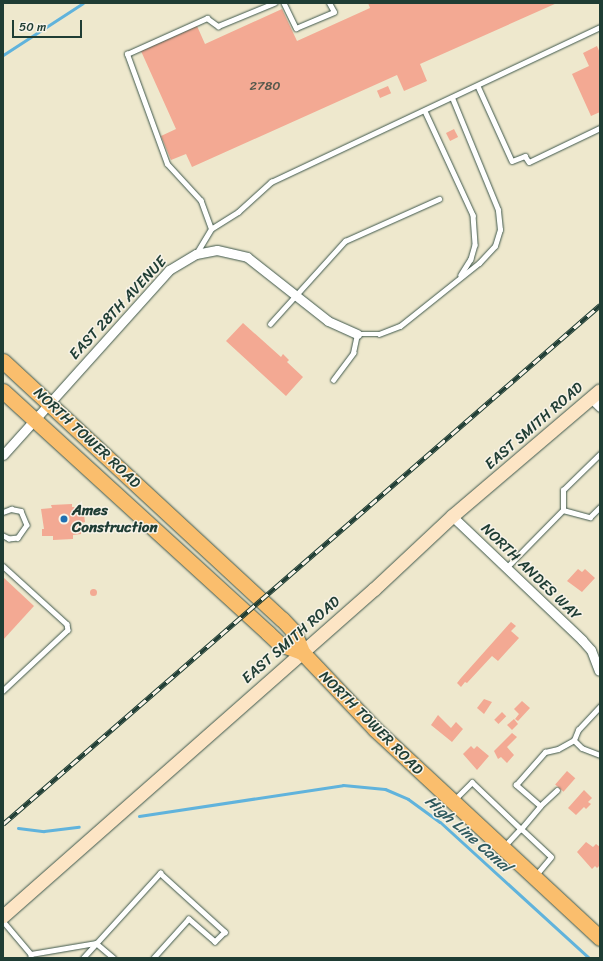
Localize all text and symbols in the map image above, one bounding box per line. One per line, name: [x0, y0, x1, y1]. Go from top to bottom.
scale bar: [14, 12, 84, 38]
text: 50 m: [19, 16, 46, 38]
house number: 2780: [250, 78, 280, 94]
street label: EAST 28TH AVENUE: [65, 252, 171, 364]
street label: EAST SMITH ROAD: [480, 378, 588, 474]
street label: NORTH TOWER ROAD: [30, 384, 144, 492]
place label: Ames Construction: [72, 501, 158, 536]
marker: Ames Construction: [59, 514, 69, 524]
street label: NORTH ANDES WAY: [478, 521, 584, 623]
street label: EAST SMITH ROAD: [237, 592, 345, 688]
street label: NORTH TOWER ROAD: [315, 667, 427, 779]
water label: High Line Canal: [421, 791, 515, 877]

